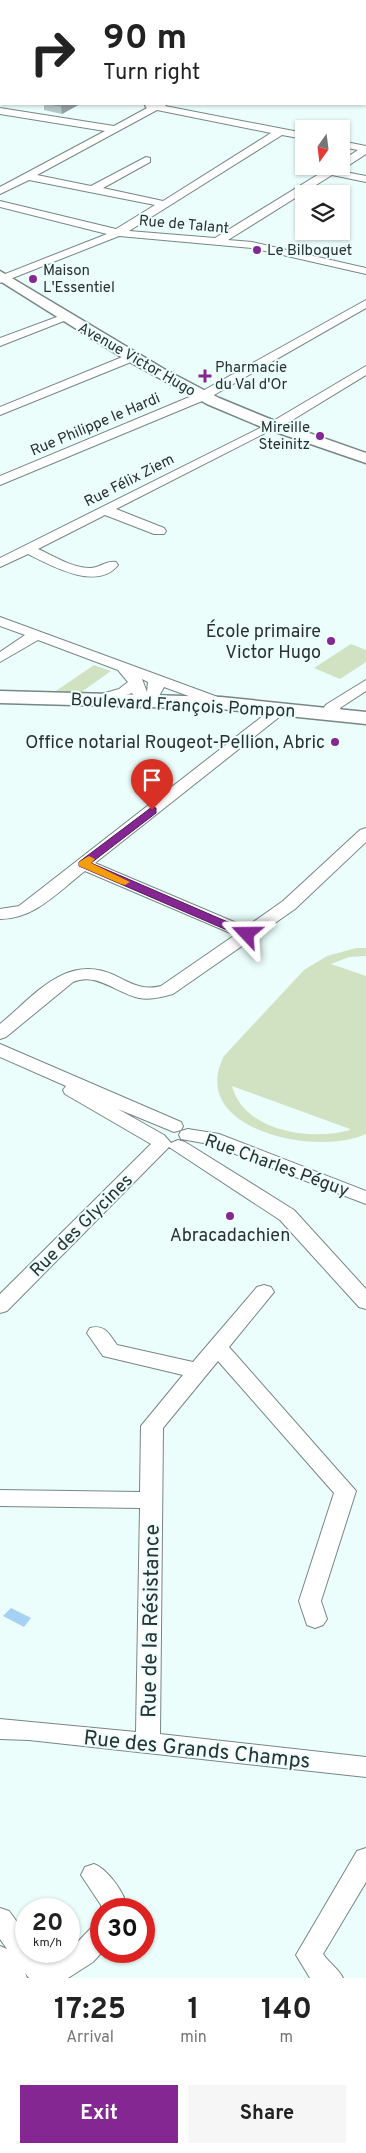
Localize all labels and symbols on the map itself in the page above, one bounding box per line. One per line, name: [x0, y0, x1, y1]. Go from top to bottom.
north arrow: [295, 120, 350, 175]
street label: Rue de Talant: [138, 212, 230, 239]
place label: Le Bilboquet: [267, 242, 352, 261]
marker: Le Bilboquet: [251, 244, 263, 256]
place label: Maison L'Essentiel: [43, 262, 115, 298]
marker: Maison L'Essentiel: [27, 273, 39, 285]
street label: Avenue Victor Hugo: [74, 319, 199, 402]
place label: Pharmacie du Val d'Or: [215, 359, 288, 395]
marker: Pharmacie du Val d'Or: [199, 370, 211, 382]
street label: Rue Philippe le Hardi: [28, 389, 163, 461]
place label: Mireille Steinitz: [258, 419, 310, 455]
marker: Mireille Steinitz: [314, 430, 326, 442]
street label: Rue Félix Ziem: [81, 451, 178, 512]
place label: École primaire Victor Hugo: [206, 619, 321, 665]
marker: École primaire Victor Hugo: [325, 635, 337, 647]
street label: Boulevard François Pompon: [70, 689, 296, 724]
place label: Office notarial Rougeot-Pellion, Abric: [25, 732, 325, 755]
marker: Office notarial Rougeot-Pellion, Abric: [329, 736, 341, 748]
pin: [131, 759, 173, 810]
position arrow: [220, 907, 272, 959]
street label: Rue Charles Péguy: [201, 1130, 352, 1203]
street label: Rue des Glycines: [26, 1170, 138, 1282]
marker: Abracadachien: [224, 1210, 236, 1222]
place label: Abracadachien: [170, 1225, 290, 1248]
street label: Rue de la Résistance: [136, 1524, 167, 1718]
street label: Rue des Grands Champs: [82, 1725, 312, 1776]
speed limit sign: 30: [90, 1898, 155, 1963]

